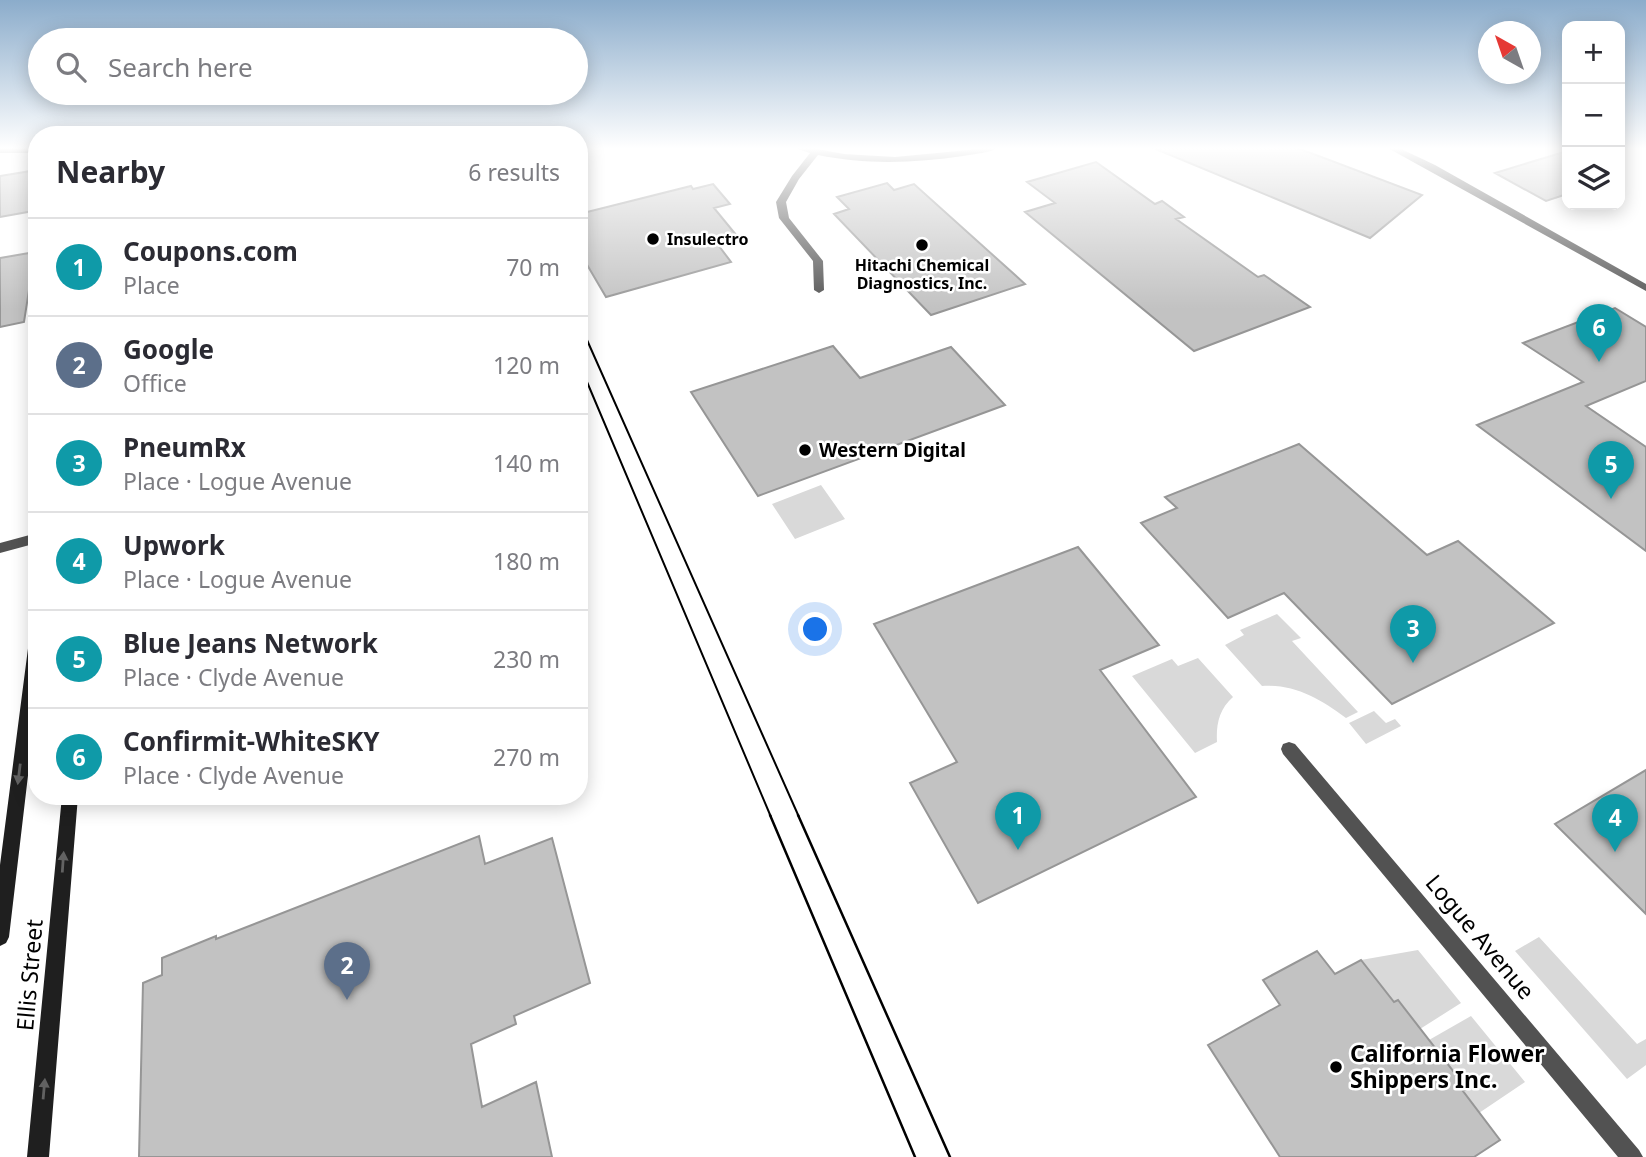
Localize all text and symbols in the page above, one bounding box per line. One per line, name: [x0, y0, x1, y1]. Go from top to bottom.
north arrow: [1478, 21, 1541, 84]
map controls: [1562, 21, 1625, 210]
button: +: [1562, 21, 1625, 84]
search box: [28, 28, 588, 105]
icon: search: [52, 48, 90, 86]
text: Search here: [108, 49, 253, 85]
button: −: [1562, 84, 1625, 147]
button: layers: [1562, 147, 1625, 210]
text: Nearby: [56, 151, 165, 192]
text: 6 results: [468, 156, 560, 188]
place label: Insulectro: [667, 228, 748, 250]
marker: Insulectro: [645, 231, 661, 247]
text: Coupons.com: [123, 233, 298, 269]
marker: Hitachi Chemical Diagnostics, Inc.: [914, 237, 930, 253]
text: 1: [72, 251, 86, 283]
text: 70 m: [506, 251, 560, 283]
place label: Hitachi Chemical Diagnostics, Inc.: [855, 254, 989, 294]
text: Place: [123, 269, 180, 301]
pin: 6: [1576, 304, 1622, 362]
text: Google: [123, 331, 214, 367]
text: 2: [72, 349, 86, 381]
text: 120 m: [493, 349, 560, 381]
text: Office: [123, 367, 187, 399]
text: PneumRx: [123, 429, 246, 465]
place label: Western Digital: [819, 437, 966, 463]
pin: 5: [1588, 441, 1634, 499]
marker: Western Digital: [797, 442, 813, 458]
text: 3: [72, 447, 86, 479]
text: 140 m: [493, 447, 560, 479]
text: Place · Logue Avenue: [123, 465, 352, 497]
text: Upwork: [123, 527, 225, 563]
text: 4: [72, 545, 86, 577]
text: 180 m: [493, 545, 560, 577]
text: Place · Logue Avenue: [123, 563, 352, 595]
pin: 3: [1390, 605, 1436, 663]
your location: [798, 612, 832, 646]
text: Blue Jeans Network: [123, 625, 378, 661]
text: 5: [72, 643, 86, 675]
text: 230 m: [493, 643, 560, 675]
text: Place · Clyde Avenue: [123, 661, 344, 693]
text: Confirmit-WhiteSKY: [123, 723, 380, 759]
text: 6: [72, 741, 86, 773]
text: 270 m: [493, 741, 560, 773]
text: Place · Clyde Avenue: [123, 759, 344, 791]
one-way arrow: [14, 763, 25, 785]
pin: 1: [995, 792, 1041, 850]
pin: 4: [1592, 794, 1638, 852]
one-way arrow: [58, 851, 69, 873]
street label: Logue Avenue: [1419, 867, 1543, 1006]
street label: Ellis Street: [8, 918, 50, 1032]
pin: 2: [324, 942, 370, 1000]
place label: California Flower Shippers Inc.: [1350, 1037, 1545, 1095]
marker: California Flower Shippers Inc.: [1328, 1059, 1344, 1075]
one-way arrow: [39, 1078, 50, 1100]

